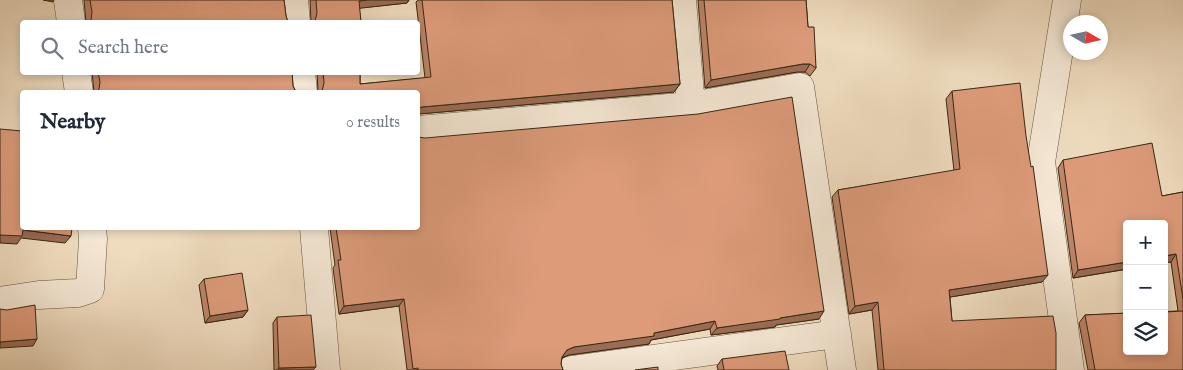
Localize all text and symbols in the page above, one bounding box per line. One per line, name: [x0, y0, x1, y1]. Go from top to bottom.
north arrow: [1063, 15, 1108, 60]
search box: [20, 20, 420, 75]
icon: search: [38, 34, 66, 62]
text: Search here: [78, 36, 169, 60]
text: Nearby: [40, 109, 105, 136]
text: 0 results: [346, 113, 400, 133]
map controls: [1123, 220, 1168, 355]
button: +: [1123, 220, 1168, 265]
button: −: [1123, 265, 1168, 310]
button: layers: [1123, 310, 1168, 355]

